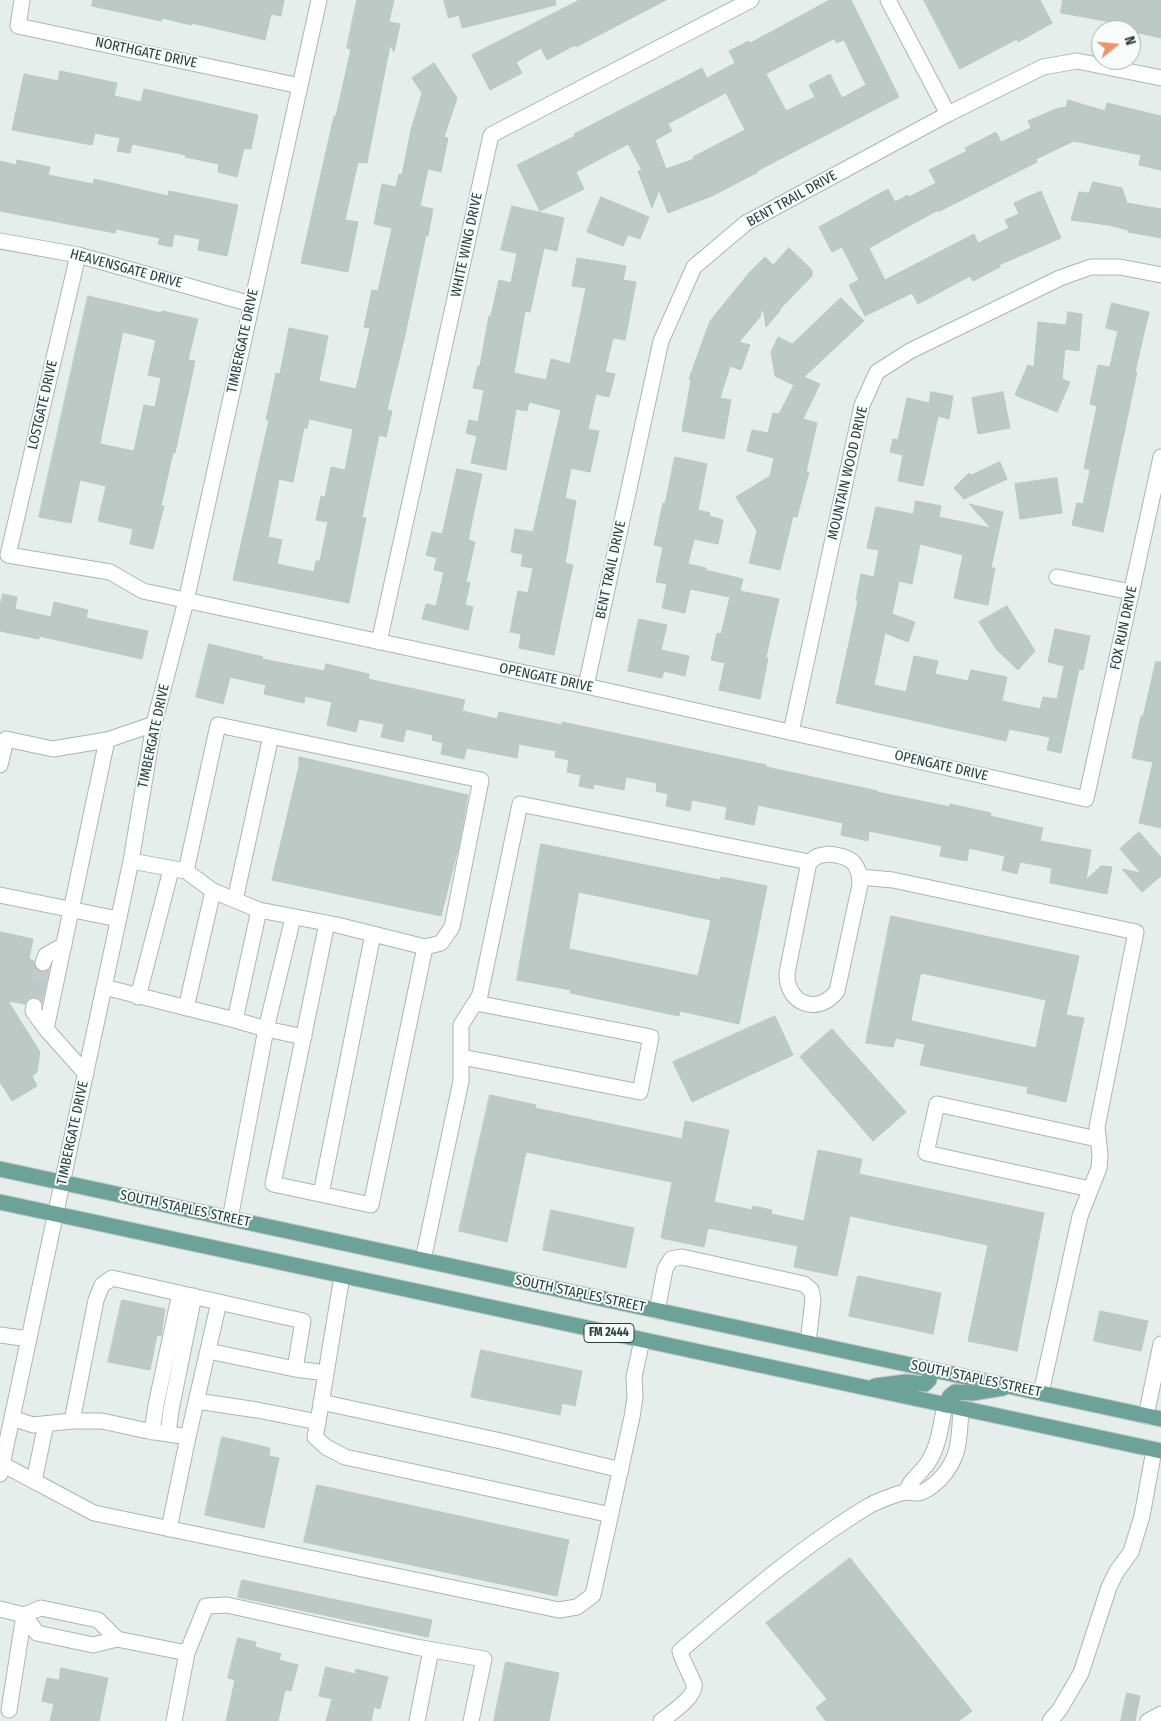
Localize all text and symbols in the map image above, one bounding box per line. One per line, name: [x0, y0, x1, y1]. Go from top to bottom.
north arrow: [1091, 20, 1141, 70]
street label: NORTHGATE DRIVE: [94, 34, 198, 72]
text: N: [1121, 34, 1139, 47]
street label: BENT TRAIL DRIVE: [744, 167, 840, 231]
street label: WHITE WING DRIVE: [448, 191, 486, 299]
street label: HEAVENSGATE DRIVE: [68, 246, 184, 292]
street label: TIMBERGATE DRIVE: [224, 287, 262, 395]
street label: LOSTGATE DRIVE: [25, 359, 61, 451]
street label: MOUNTAIN WOOD DRIVE: [824, 405, 872, 541]
street label: BENT TRAIL DRIVE: [592, 519, 630, 621]
street label: FOX RUN DRIVE: [1107, 585, 1141, 671]
street label: OPENGATE DRIVE: [498, 660, 594, 696]
street label: TIMBERGATE DRIVE: [135, 682, 173, 790]
street label: OPENGATE DRIVE: [893, 747, 989, 785]
street label: TIMBERGATE DRIVE: [54, 1079, 92, 1187]
street label: SOUTH STAPLES STREET: [118, 1187, 252, 1231]
street label: SOUTH STAPLES STREET: [513, 1272, 647, 1316]
road number: FM 2444: [584, 1324, 634, 1342]
street label: SOUTH STAPLES STREET: [909, 1357, 1043, 1401]

